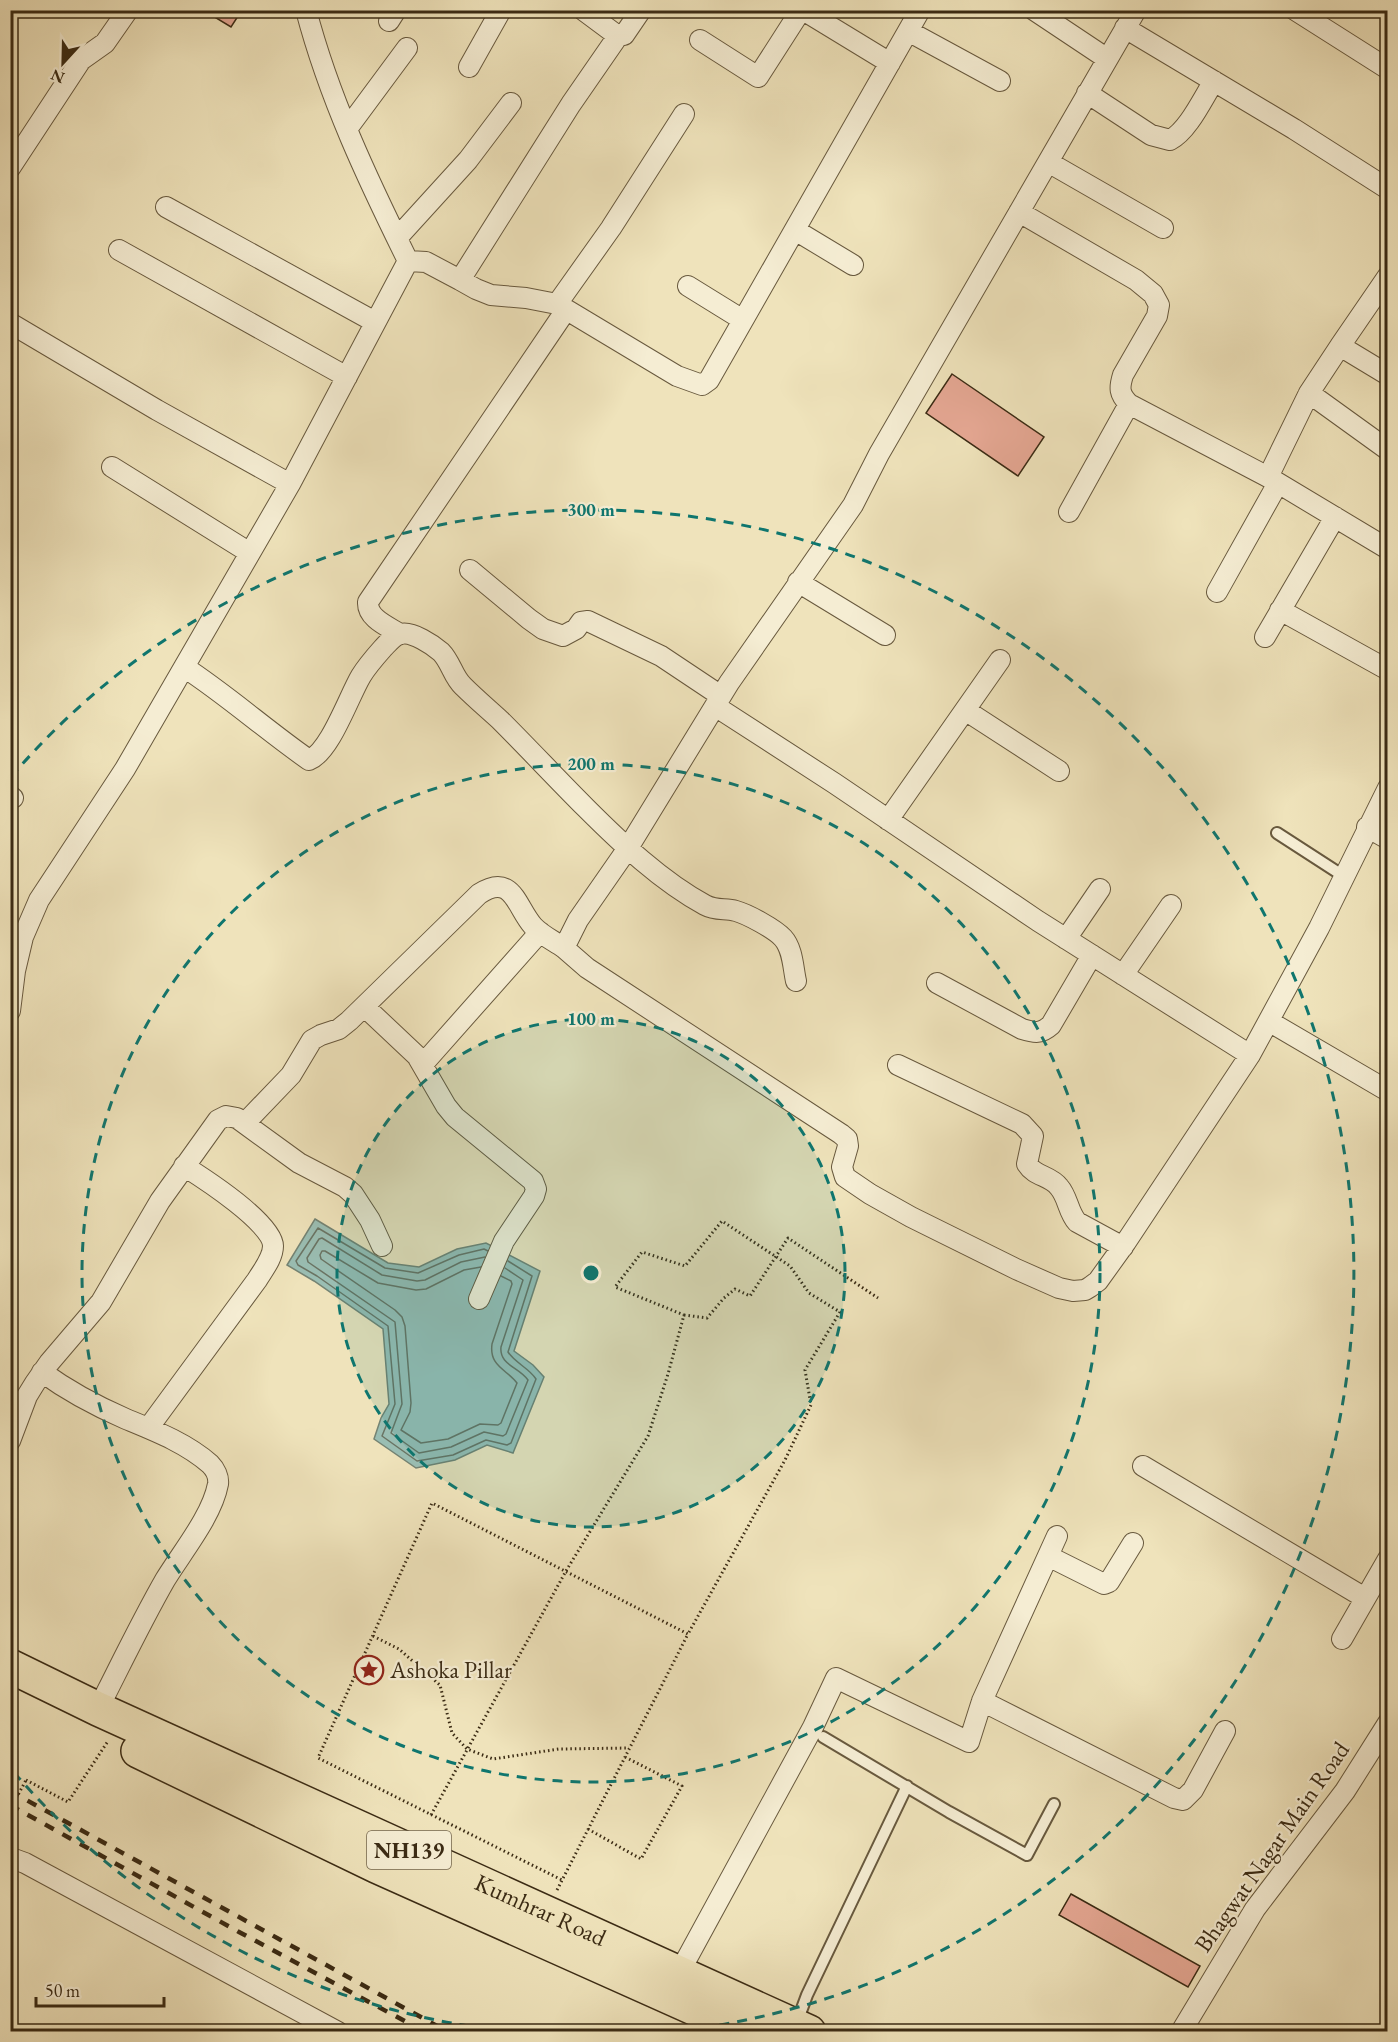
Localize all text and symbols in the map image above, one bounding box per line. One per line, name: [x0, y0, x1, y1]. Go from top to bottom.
north arrow: [33, 33, 93, 93]
text: N: [48, 64, 68, 89]
text: 300 m: [567, 498, 615, 521]
text: 200 m: [567, 752, 615, 775]
text: 100 m: [567, 1007, 615, 1030]
centre of rings: [581, 1263, 601, 1283]
place icon: Ashoka Pillar: [353, 1654, 385, 1686]
place label: Ashoka Pillar: [389, 1654, 512, 1685]
street label: Bhagwat Nagar Main Road: [1187, 1735, 1357, 1958]
road number: NH139: [367, 1831, 451, 1869]
street label: Kumhrar Road: [470, 1866, 612, 1953]
scale bar: [36, 1970, 164, 2008]
text: 50 m: [45, 1979, 80, 2002]

